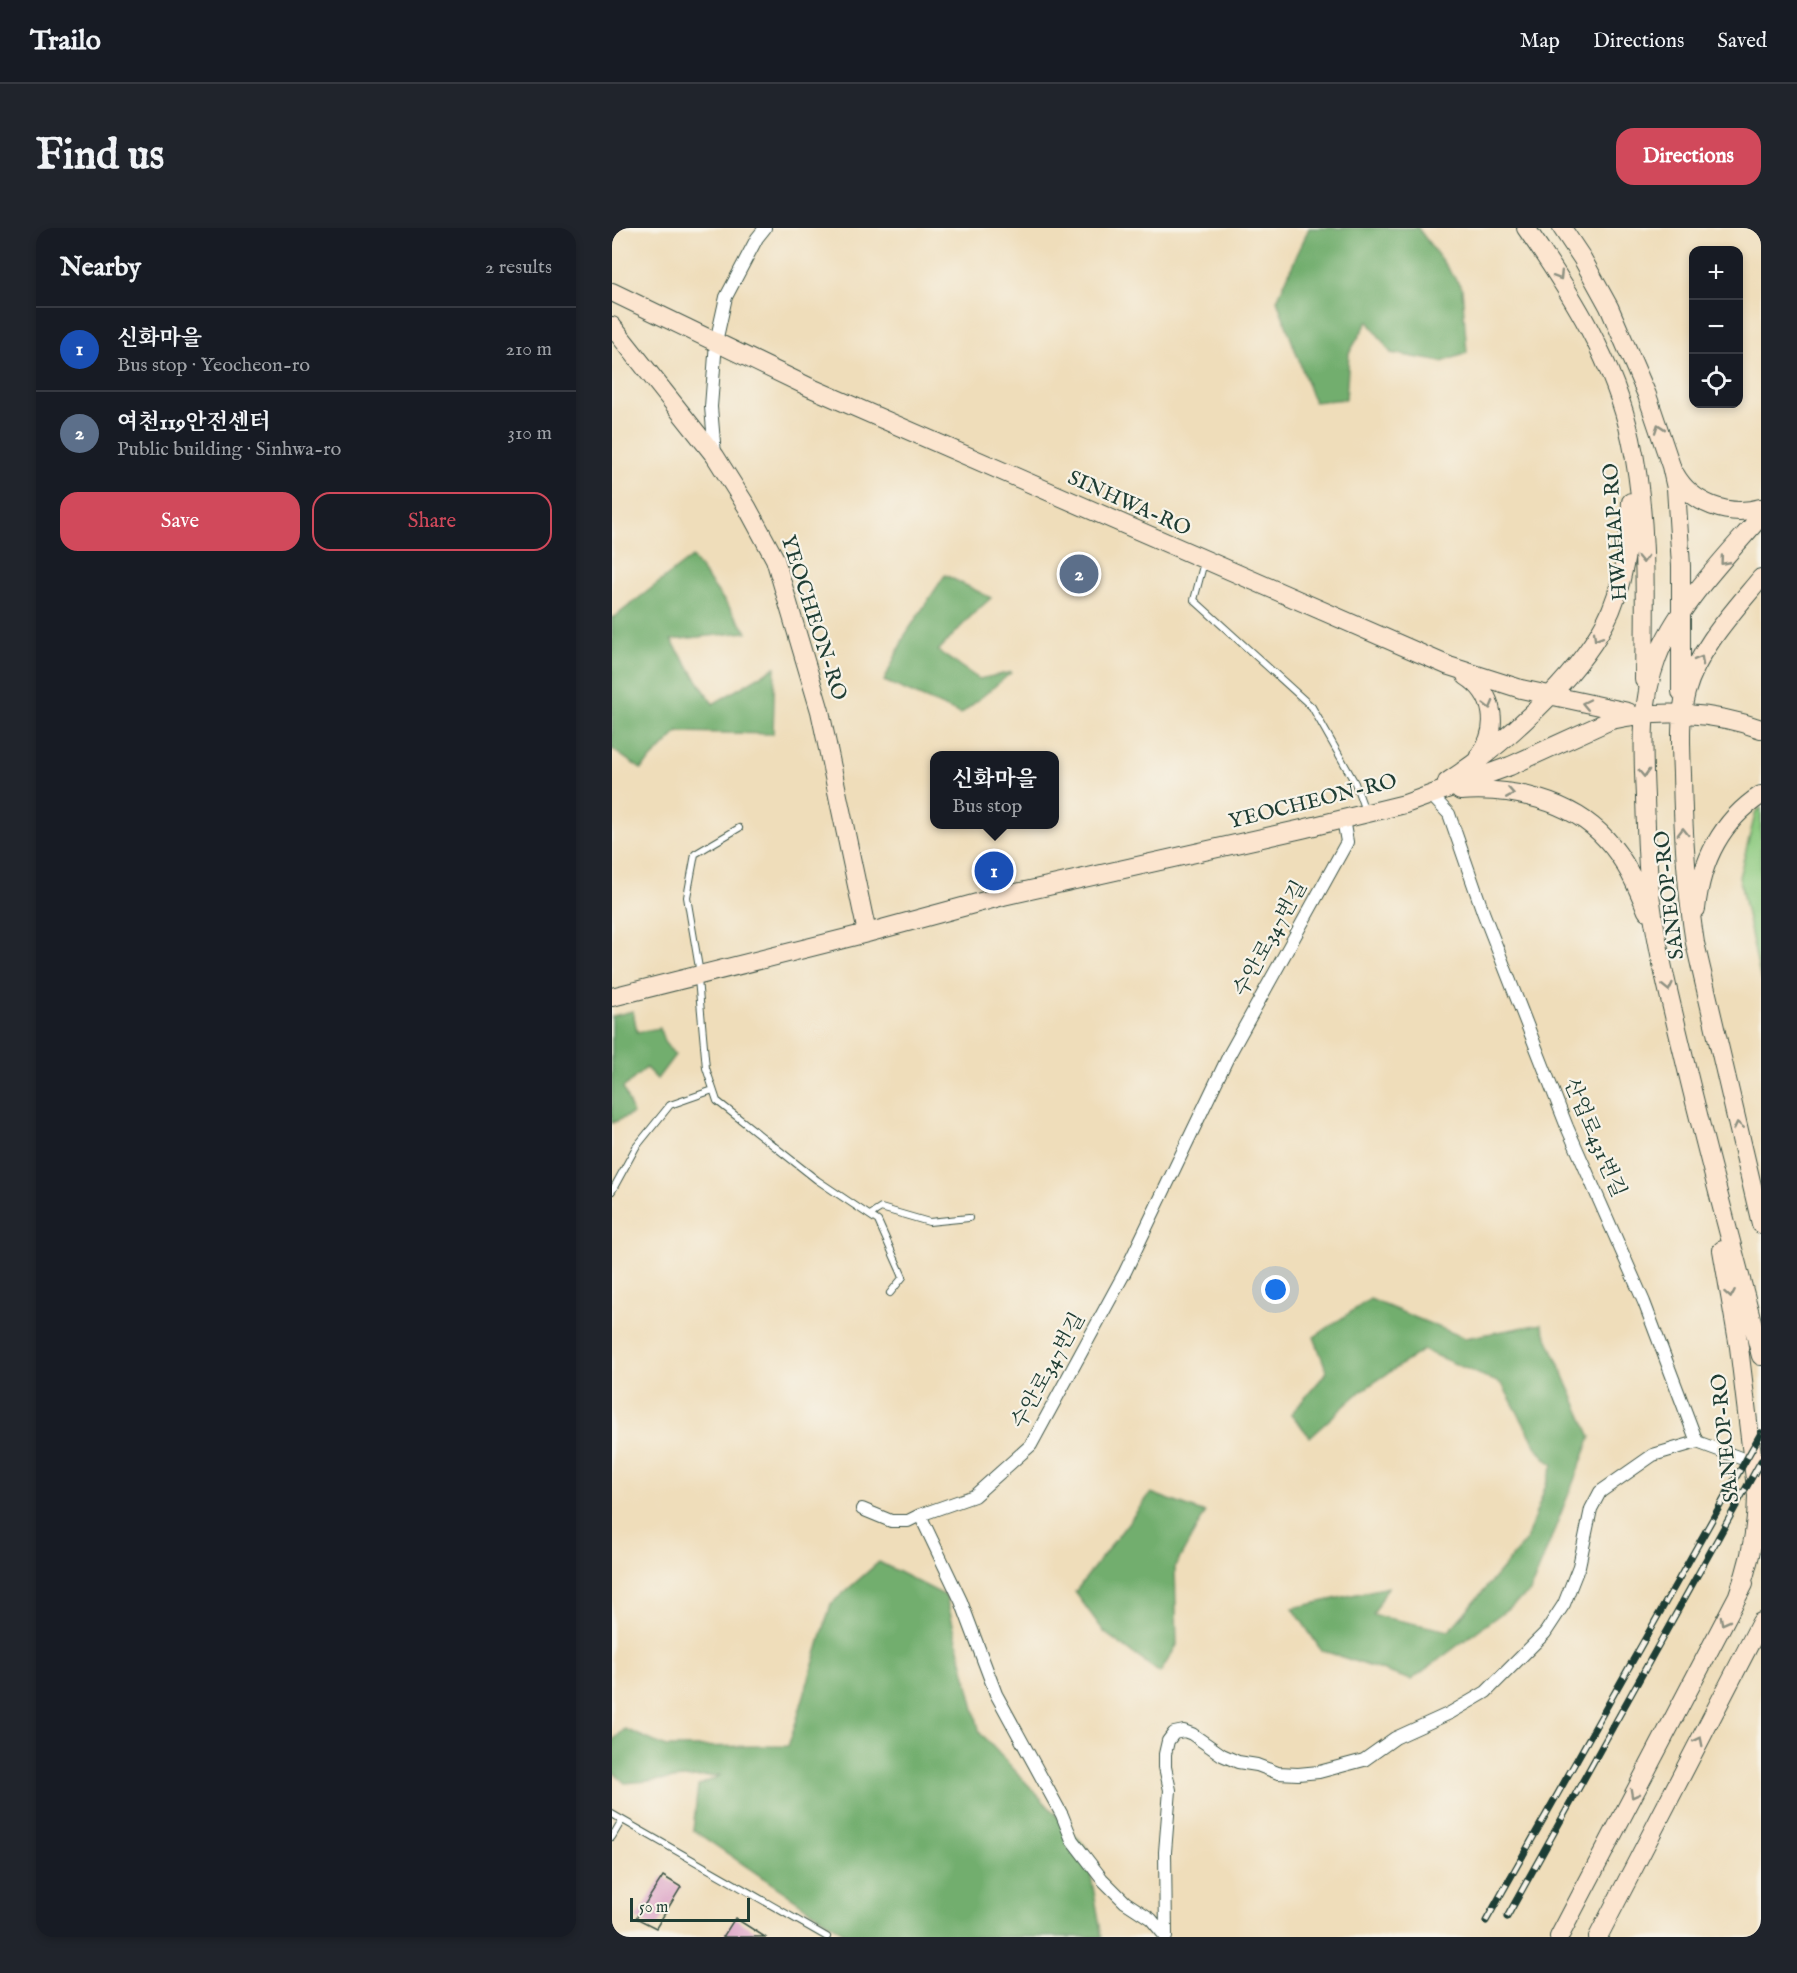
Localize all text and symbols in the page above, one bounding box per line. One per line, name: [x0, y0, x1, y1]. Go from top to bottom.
text: Trailo: [30, 24, 101, 59]
text: Map: [1520, 28, 1560, 55]
text: Directions: [1593, 28, 1684, 55]
text: Saved: [1717, 28, 1767, 55]
button: Directions: [1616, 128, 1761, 185]
text: Find us: [36, 130, 164, 183]
map controls: [1689, 246, 1743, 408]
button: +: [1689, 246, 1743, 300]
text: Nearby: [60, 251, 141, 284]
text: 2 results: [485, 255, 552, 280]
one-way arrow: [1552, 270, 1564, 280]
button: −: [1689, 300, 1743, 354]
text: 신화마을: [117, 325, 202, 353]
text: 1: [76, 337, 83, 362]
text: 210 m: [506, 337, 552, 362]
text: Bus stop · Yeocheon-ro: [117, 353, 310, 378]
button: locate: [1689, 354, 1743, 408]
text: 여천119안전센터: [117, 409, 271, 437]
text: 2: [75, 421, 84, 446]
text: 310 m: [508, 421, 552, 446]
one-way arrow: [1654, 423, 1666, 434]
text: Public building · Sinhwa-ro: [117, 437, 341, 462]
street label: HWAHAP-RO: [1598, 462, 1634, 602]
street label: SINHWA-RO: [1063, 465, 1195, 543]
button: Save: [60, 492, 300, 551]
button: Share: [312, 492, 552, 551]
street label: YEOCHEON-RO: [774, 532, 852, 704]
pin: 2: [1060, 552, 1098, 596]
one-way arrow: [1720, 554, 1731, 565]
one-way arrow: [1637, 555, 1649, 564]
one-way arrow: [1593, 631, 1604, 641]
one-way arrow: [1693, 656, 1705, 666]
one-way arrow: [1582, 698, 1592, 711]
one-way arrow: [1482, 700, 1495, 710]
popup: [930, 751, 1059, 829]
text: 신화마을: [952, 766, 1037, 794]
street label: YEOCHEON-RO: [1226, 768, 1400, 836]
one-way arrow: [1637, 769, 1650, 778]
one-way arrow: [1505, 786, 1515, 799]
text: Bus stop: [952, 794, 1022, 819]
one-way arrow: [1677, 828, 1689, 837]
street label: SANEOP-RO: [1649, 829, 1691, 961]
pin: 1: [974, 848, 1013, 894]
street label: 수안로347번길: [1228, 876, 1314, 1002]
one-way arrow: [1660, 982, 1673, 992]
street label: 산업로431번길: [1557, 1074, 1631, 1202]
one-way arrow: [1732, 1122, 1745, 1132]
your location: [1261, 1275, 1290, 1304]
one-way arrow: [1723, 1289, 1735, 1299]
street label: 수안로347번길: [1006, 1308, 1092, 1434]
street label: SANEOP-RO: [1706, 1372, 1746, 1504]
one-way arrow: [1720, 1615, 1731, 1626]
one-way arrow: [1692, 1736, 1704, 1747]
one-way arrow: [1630, 1788, 1641, 1798]
scale bar: [630, 1895, 750, 1922]
text: 50 m: [639, 1898, 668, 1918]

